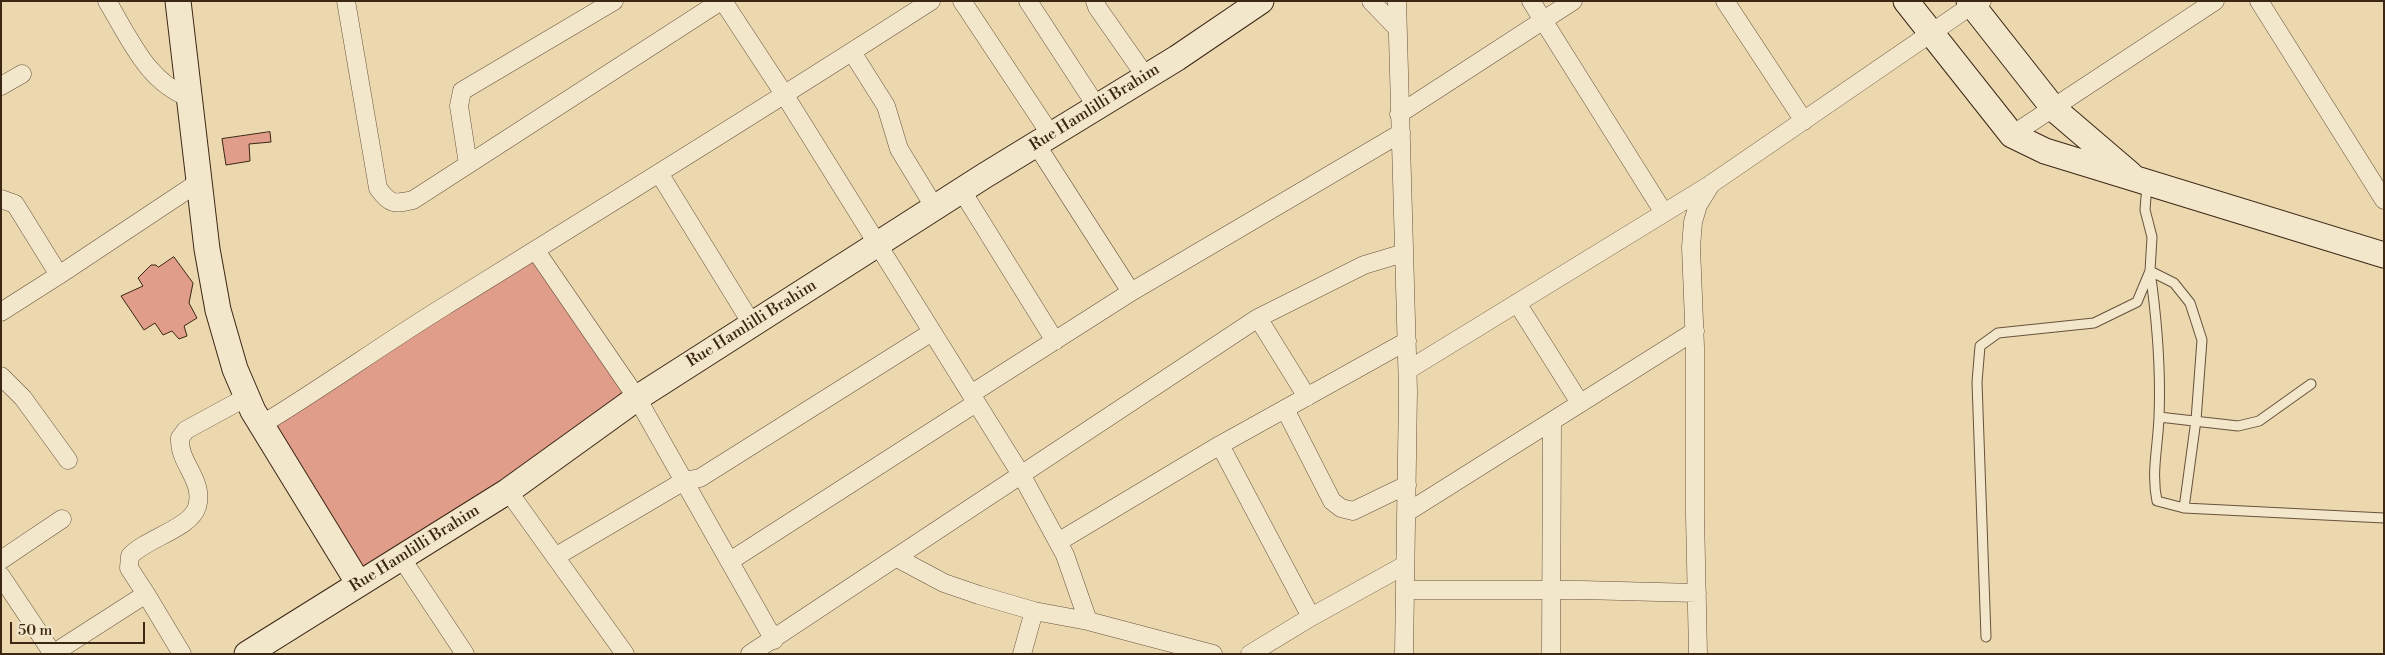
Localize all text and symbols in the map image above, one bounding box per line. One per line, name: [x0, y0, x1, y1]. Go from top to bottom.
street label: Rue Hamlilli Brahim: [1026, 60, 1164, 156]
street label: Rue Hamlilli Brahim: [683, 276, 821, 372]
street label: Rue Hamlilli Brahim: [346, 501, 484, 597]
scale bar: [12, 612, 148, 644]
text: 50 m: [18, 621, 52, 640]

